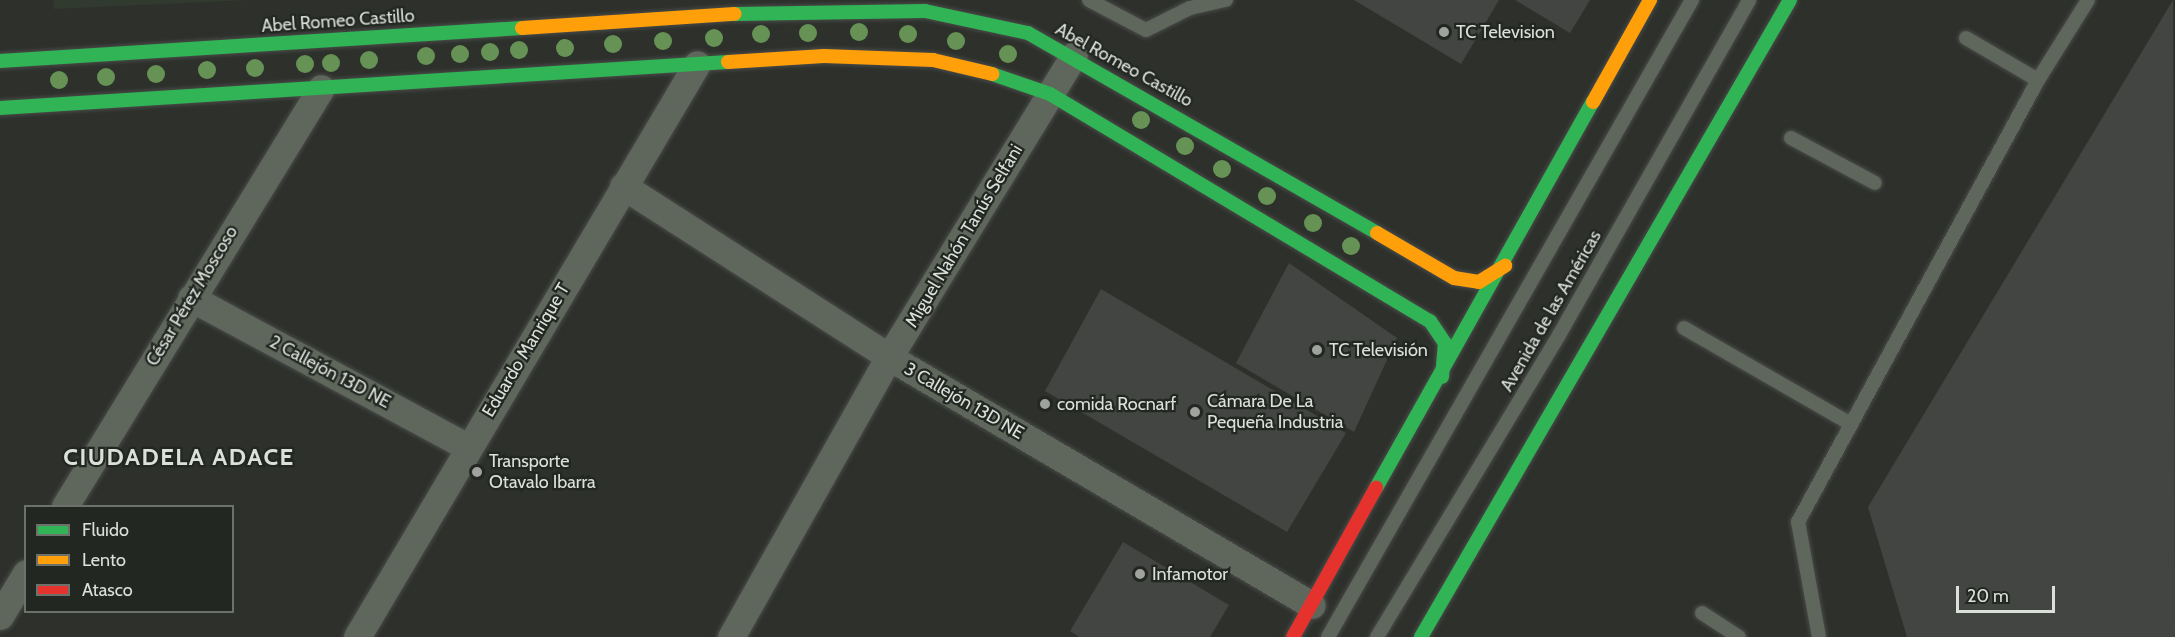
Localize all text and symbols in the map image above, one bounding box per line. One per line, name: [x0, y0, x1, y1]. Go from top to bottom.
street label: Abel Romeo Castillo: [261, 5, 415, 37]
street label: Abel Romeo Castillo: [1052, 18, 1196, 112]
place label: TC Television: [1456, 21, 1555, 43]
marker: TC Television: [1437, 25, 1451, 39]
street label: Miguel Nahón Tanús Selfani: [901, 141, 1027, 331]
street label: César Pérez Moscoso: [142, 222, 242, 370]
street label: Avenida de las Américas: [1496, 227, 1606, 395]
street label: Eduardo Manrique T: [478, 279, 574, 421]
street label: 2 Callejón 13D NE: [266, 331, 394, 413]
place label: TC Televisión: [1329, 339, 1428, 361]
marker: TC Televisión: [1310, 343, 1324, 357]
street label: 3 Callejón 13D NE: [900, 358, 1028, 444]
place label: Cámara De La Pequeña Industria: [1207, 391, 1343, 434]
place label: comida Rocnarf: [1057, 393, 1176, 415]
marker: comida Rocnarf: [1038, 397, 1052, 411]
marker: Cámara De La Pequeña Industria: [1188, 405, 1202, 419]
district label: CIUDADELA ADACE: [63, 443, 295, 471]
place label: Transporte Otavalo Ibarra: [489, 451, 596, 494]
marker: Transporte Otavalo Ibarra: [470, 465, 484, 479]
legend: [24, 505, 234, 613]
text: Fluido: [82, 519, 129, 541]
text: Lento: [82, 549, 126, 571]
place label: Infamotor: [1152, 563, 1228, 585]
marker: Infamotor: [1133, 567, 1147, 581]
scale bar: [1959, 574, 2058, 612]
text: Atasco: [82, 579, 133, 601]
text: 20 m: [1967, 585, 2009, 607]

